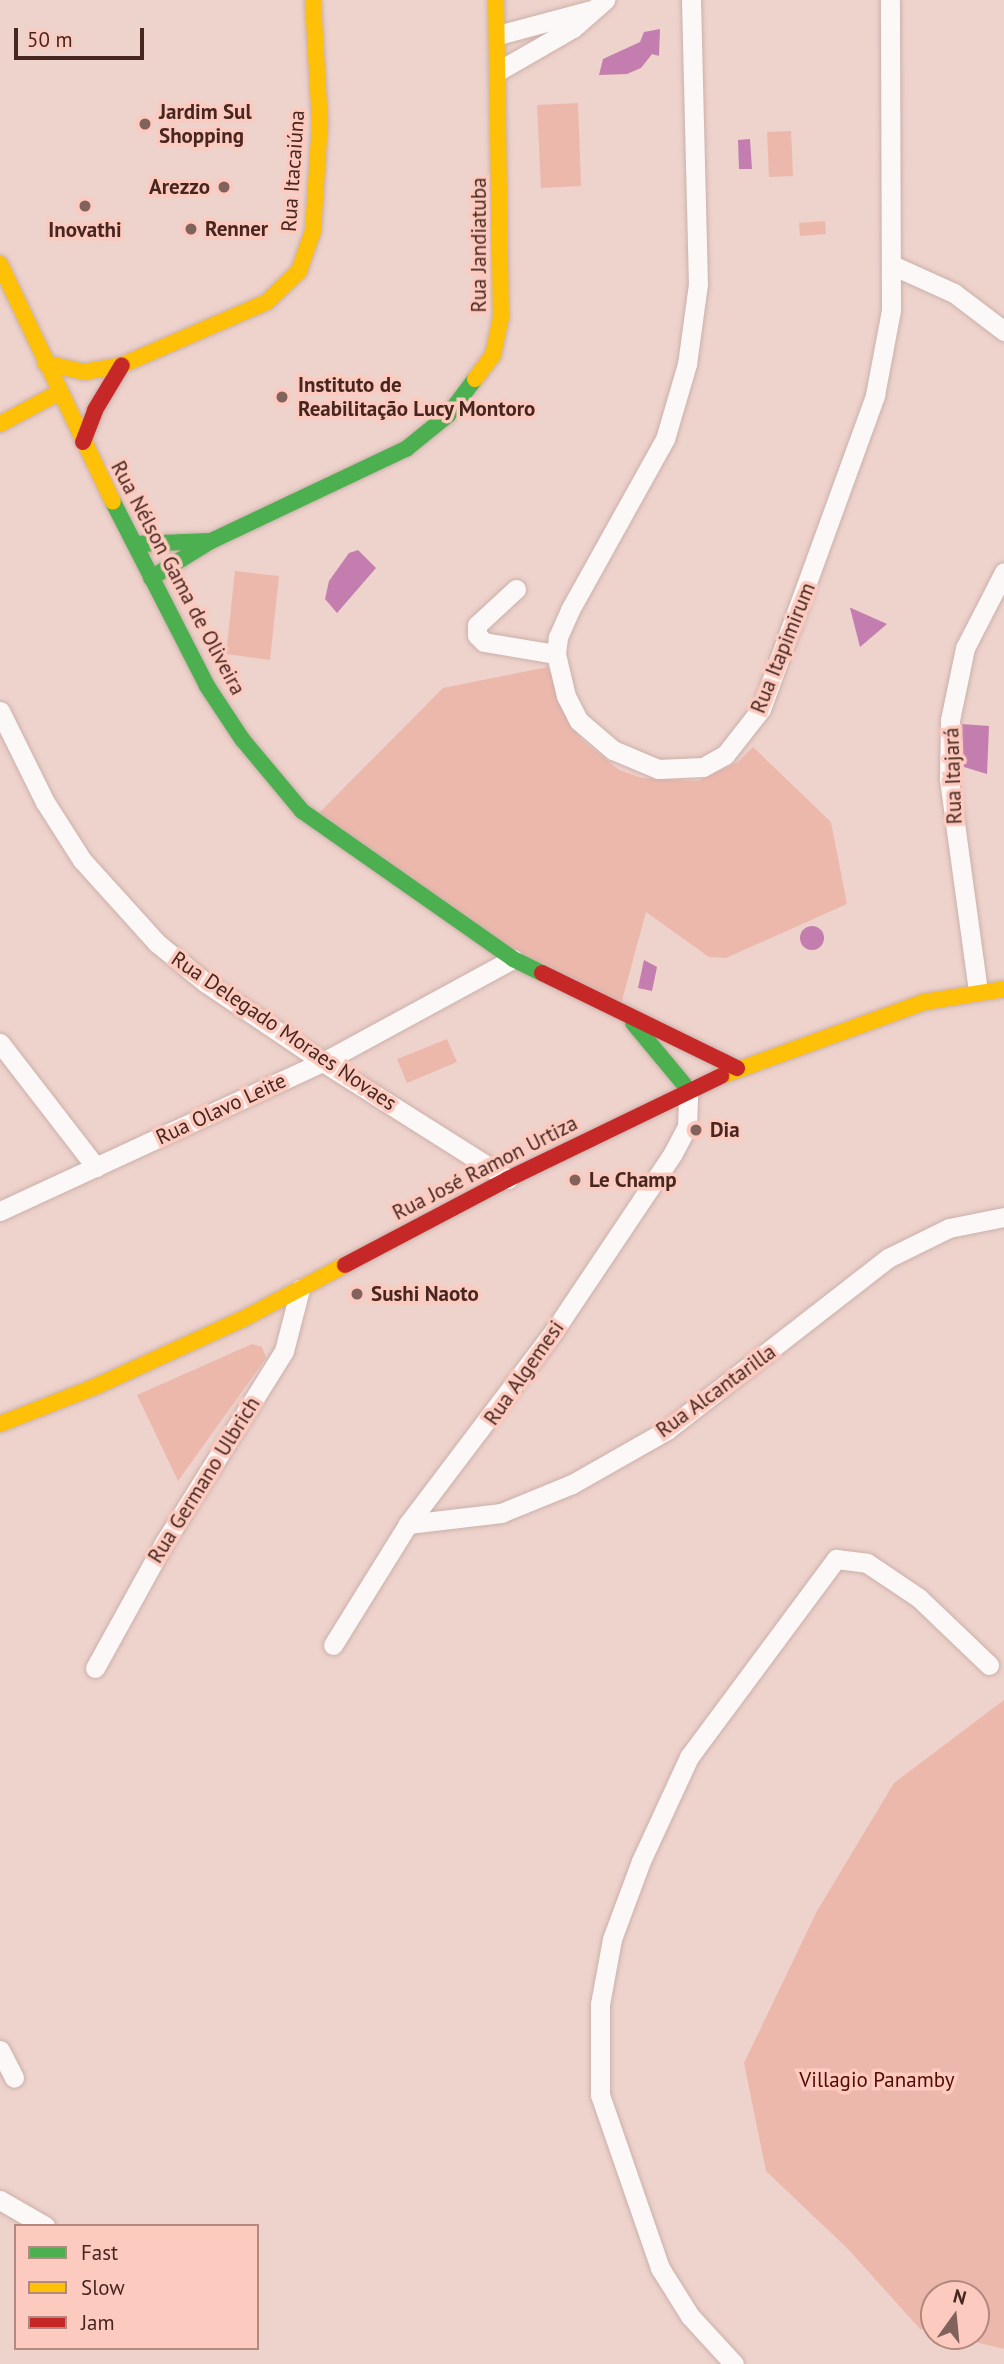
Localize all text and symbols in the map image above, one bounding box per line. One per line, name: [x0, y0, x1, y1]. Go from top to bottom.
scale bar: [18, 14, 147, 58]
text: 50 m: [27, 26, 73, 53]
place label: Jardim Sul Shopping: [159, 99, 252, 149]
street label: Rua Itacaiúna: [276, 109, 310, 233]
marker: Jardim Sul Shopping: [137, 116, 153, 132]
place label: Arezzo: [149, 174, 210, 200]
street label: Rua Jandiatuba: [466, 177, 492, 313]
marker: Arezzo: [216, 179, 232, 195]
marker: Inovathi: [77, 198, 93, 214]
place label: Renner: [205, 216, 268, 242]
place label: Inovathi: [48, 217, 122, 243]
marker: Renner: [183, 221, 199, 237]
place label: Instituto de Reabilitação Lucy Montoro: [298, 372, 536, 422]
marker: Instituto de Reabilitação Lucy Montoro: [272, 387, 292, 407]
street label: Rua Nélson Gama de Oliveira: [105, 457, 251, 699]
street label: Rua Itapimirum: [745, 579, 821, 717]
street label: Rua Itajará: [939, 727, 967, 825]
street label: Rua Delegado Moraes Novaes: [167, 946, 401, 1116]
street label: Rua Olavo Leite: [152, 1068, 290, 1150]
street label: Rua José Ramon Urtiza: [388, 1110, 582, 1226]
place label: Dia: [710, 1117, 740, 1143]
marker: Dia: [688, 1122, 704, 1138]
place label: Le Champ: [589, 1167, 677, 1193]
marker: Le Champ: [567, 1172, 583, 1188]
place label: Sushi Naoto: [371, 1281, 479, 1307]
marker: Sushi Naoto: [349, 1286, 365, 1302]
street label: Rua Algemesi: [479, 1316, 569, 1430]
street label: Rua Alcantarilla: [651, 1339, 781, 1443]
street label: Rua Germano Ulbrich: [143, 1392, 265, 1568]
park label: Villagio Panamby: [799, 2067, 955, 2093]
legend: [14, 2224, 259, 2350]
text: Fast: [81, 2239, 118, 2266]
text: Slow: [81, 2274, 125, 2301]
north arrow: [920, 2280, 990, 2350]
text: N: [951, 2283, 969, 2310]
text: Jam: [81, 2309, 115, 2336]

